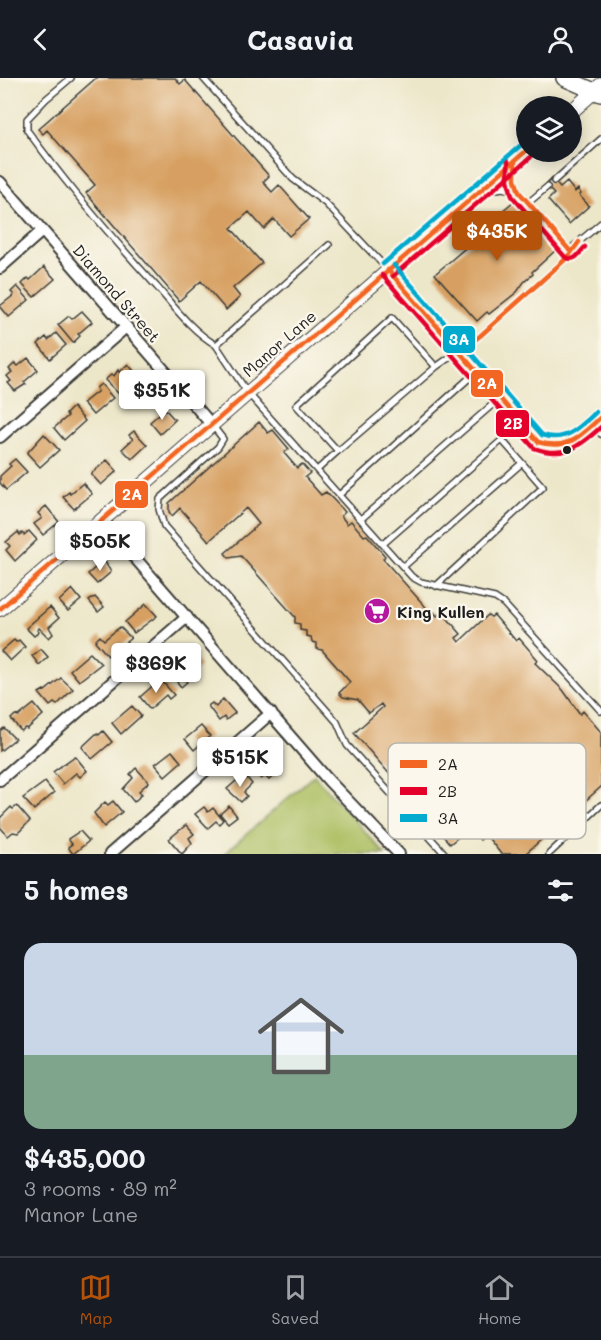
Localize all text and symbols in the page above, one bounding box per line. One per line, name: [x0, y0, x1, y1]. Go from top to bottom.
text: Casavia: [247, 22, 354, 57]
icon: back: [24, 23, 57, 56]
icon: person: [544, 23, 577, 56]
map controls: [516, 96, 582, 162]
button: layers: [516, 96, 582, 162]
pin: $435K: [455, 211, 539, 262]
text: $435K: [466, 217, 528, 243]
street label: Diamond Street: [69, 240, 165, 346]
street label: Manor Lane: [238, 305, 320, 381]
line badge: 3A: [442, 325, 476, 354]
text: 3A: [449, 328, 469, 349]
line badge: 2A: [470, 369, 504, 398]
pin: $351K: [120, 370, 204, 421]
text: 2A: [477, 372, 497, 393]
text: $351K: [133, 376, 191, 402]
line badge: 2B: [495, 409, 530, 438]
text: 2B: [503, 412, 523, 433]
unlabelled marker: [561, 444, 573, 456]
line badge: 2A: [114, 480, 149, 509]
text: 2A: [122, 483, 142, 504]
pin: $505K: [58, 521, 142, 572]
text: $505K: [69, 527, 131, 553]
supermarket icon: King Kullen: [362, 596, 392, 626]
place label: King Kullen: [397, 601, 484, 622]
pin: $369K: [114, 643, 198, 694]
text: $369K: [125, 649, 187, 675]
pin: $515K: [198, 737, 282, 788]
text: $515K: [211, 743, 269, 769]
legend: [388, 743, 586, 839]
text: 2A: [438, 753, 458, 774]
text: 2B: [438, 780, 457, 801]
text: 3A: [438, 807, 458, 828]
text: 5 homes: [24, 873, 129, 907]
icon: filters: [544, 874, 577, 907]
icon: home: [247, 982, 355, 1090]
text: $435,000: [24, 1141, 145, 1175]
text: 3 rooms · 89 m²: [24, 1175, 177, 1201]
text: Manor Lane: [24, 1201, 138, 1227]
tab: Map: [79, 1271, 112, 1328]
tab: Saved: [271, 1271, 319, 1328]
tab: Home: [478, 1271, 521, 1328]

